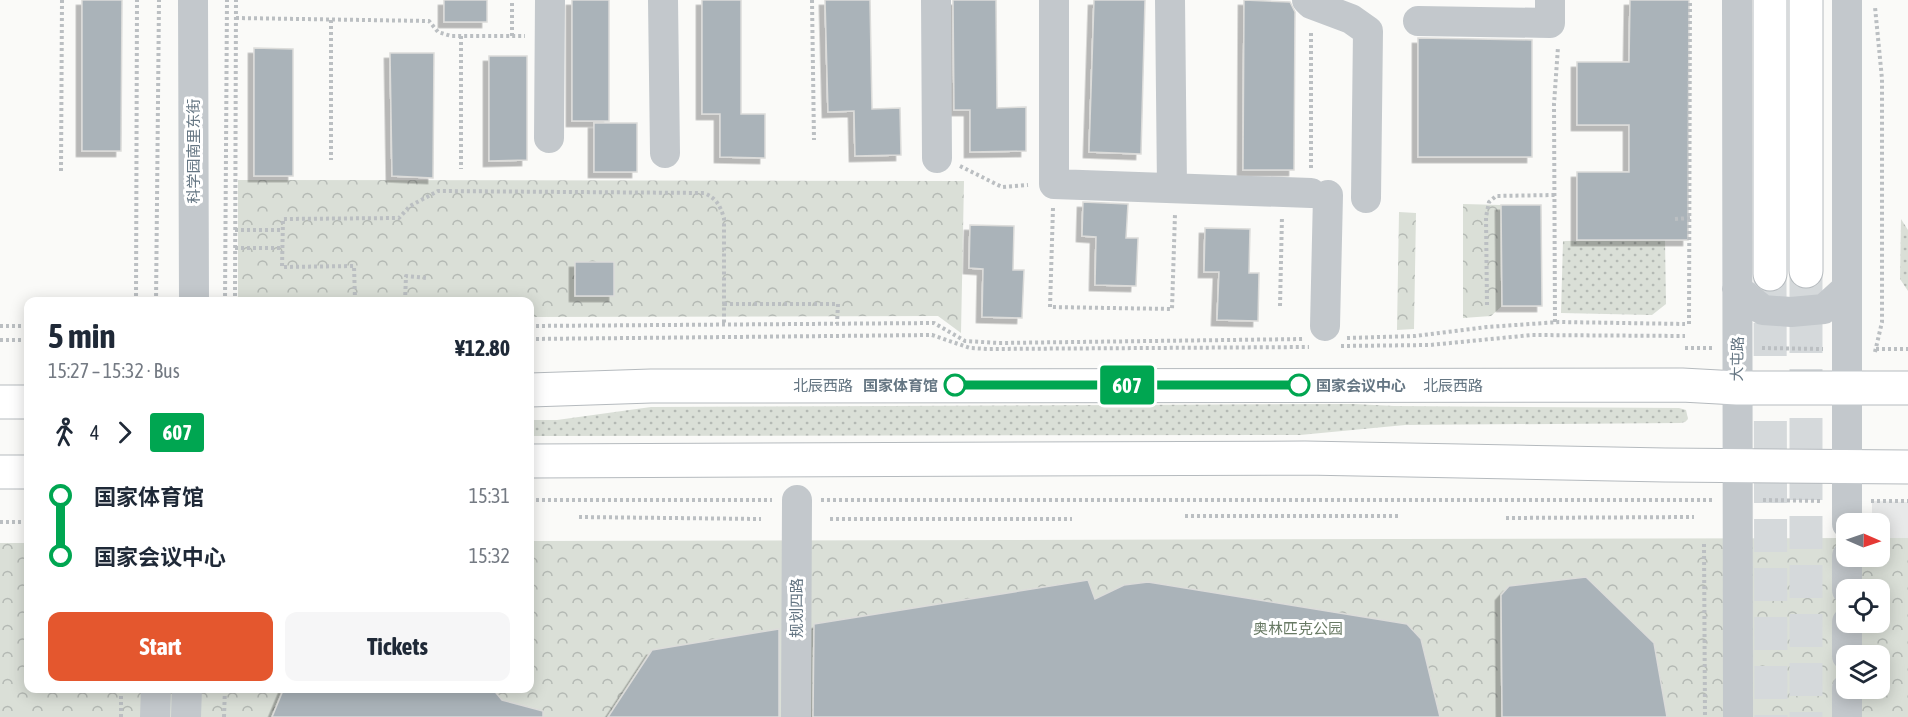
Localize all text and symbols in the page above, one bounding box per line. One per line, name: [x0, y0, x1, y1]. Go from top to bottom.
street label: 科学园南里东街: [185, 98, 202, 204]
text: 5 min: [48, 317, 115, 355]
text: ¥12.80: [455, 335, 510, 361]
street label: 大屯路: [1728, 336, 1746, 382]
text: 15:27 – 15:32 · Bus: [48, 359, 180, 382]
line badge: 607: [1092, 366, 1162, 404]
text: 607: [1112, 373, 1142, 397]
marker: 国家体育馆: [944, 374, 966, 396]
marker: 国家会议中心: [1288, 374, 1310, 396]
street label: 北辰西路: [793, 377, 853, 394]
place label: 国家体育馆: [863, 377, 938, 394]
place label: 国家会议中心: [1316, 377, 1406, 394]
street label: 北辰西路: [1423, 377, 1483, 394]
icon: walk: [48, 416, 81, 449]
icon: forward: [108, 416, 141, 449]
text: 607: [162, 420, 192, 444]
text: 4: [90, 421, 99, 444]
text: 国家体育馆: [94, 484, 204, 510]
text: 15:31: [469, 484, 510, 507]
north arrow: [1836, 513, 1890, 567]
map controls: [1836, 513, 1890, 699]
text: 国家会议中心: [94, 544, 226, 570]
text: 15:32: [469, 544, 510, 567]
street label: 规划四路: [788, 578, 805, 638]
button: locate: [1836, 579, 1890, 633]
button: Start: [48, 612, 273, 681]
button: Tickets: [285, 612, 510, 681]
park label: 奥林匹克公园: [1253, 620, 1343, 637]
button: layers: [1836, 645, 1890, 699]

